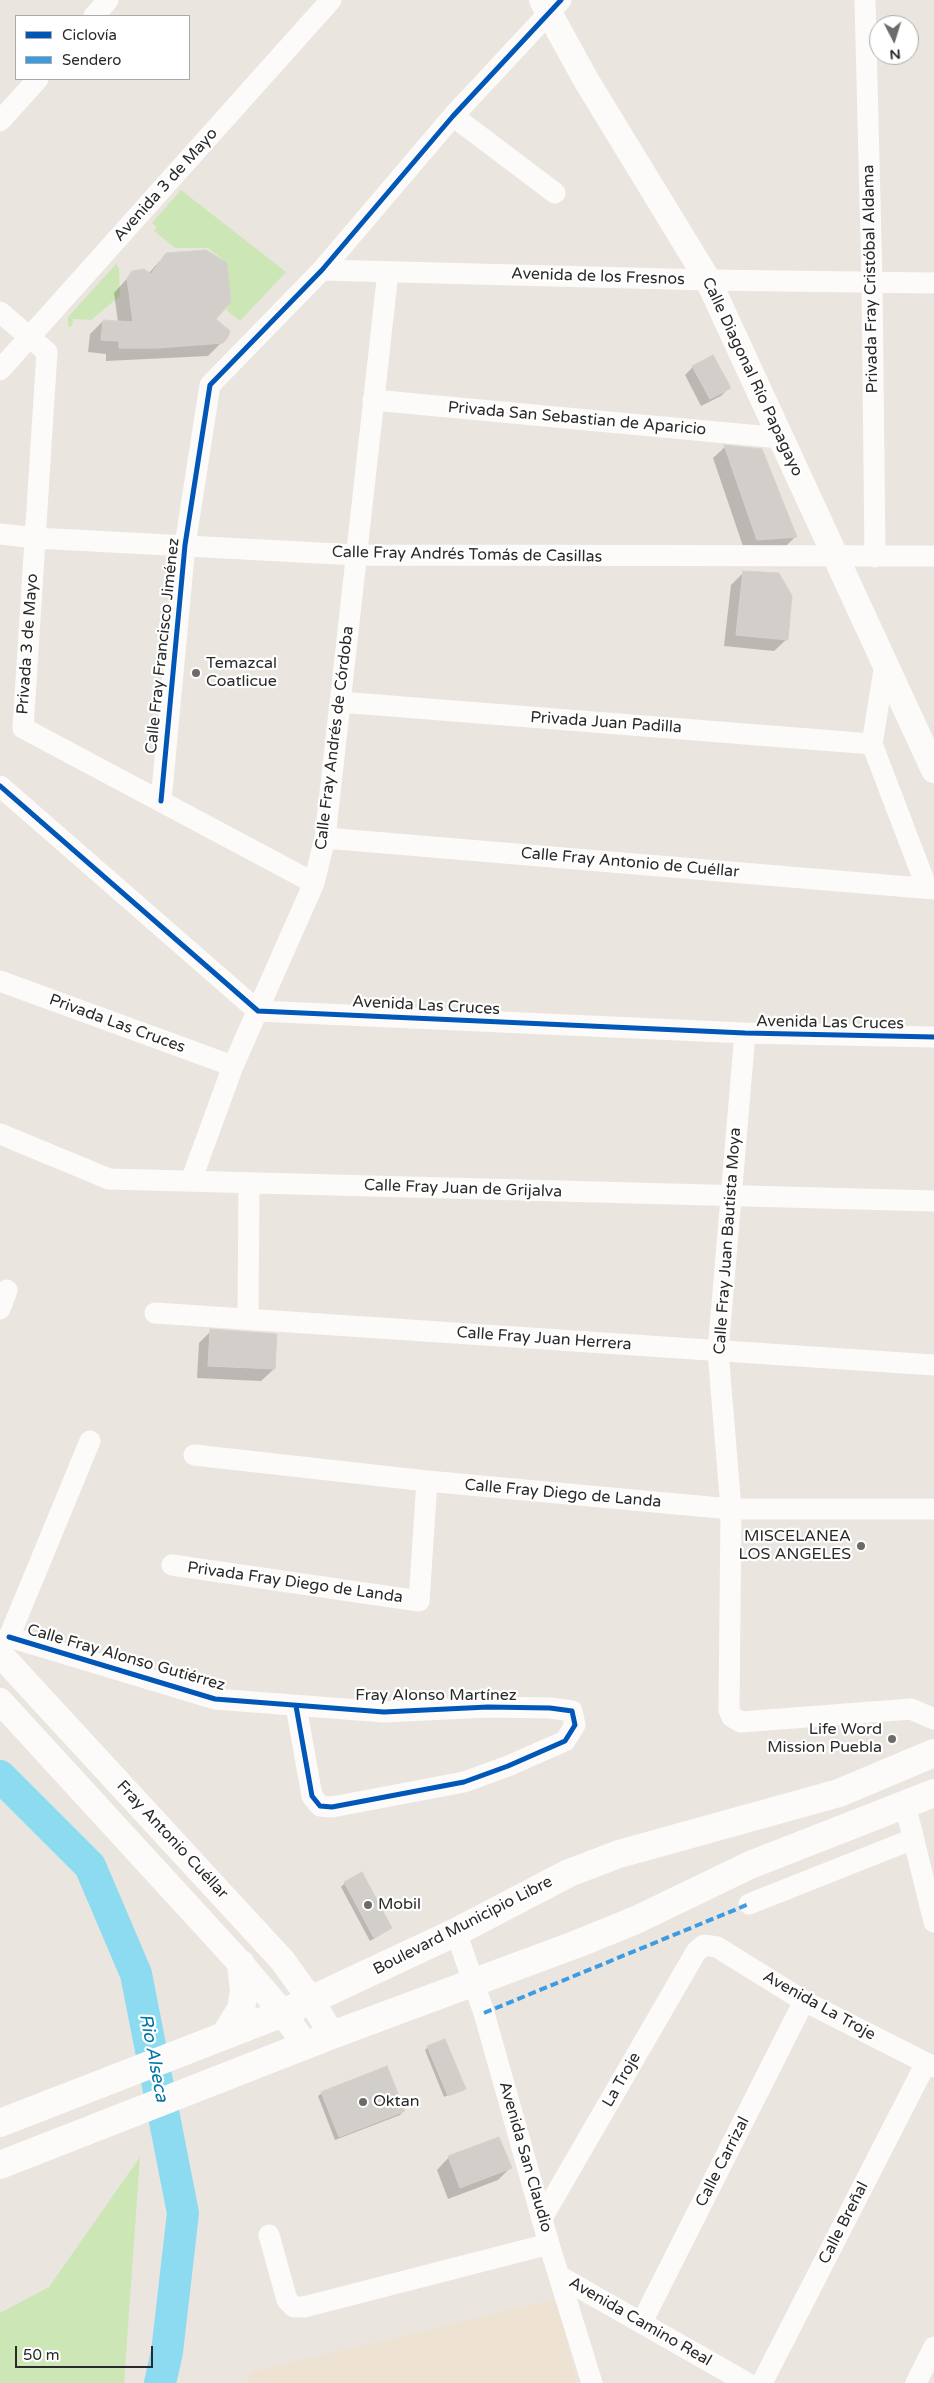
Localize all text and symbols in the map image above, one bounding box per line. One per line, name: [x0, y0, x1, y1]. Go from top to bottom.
legend: [15, 15, 190, 80]
north arrow: [869, 15, 919, 65]
text: Ciclovía: [62, 26, 117, 44]
text: N: [889, 45, 902, 63]
text: Sendero: [62, 51, 121, 69]
street label: Avenida 3 de Mayo: [110, 124, 222, 246]
street label: Privada Fray Cristóbal Aldama: [859, 165, 883, 393]
street label: Avenida de los Fresnos: [511, 264, 685, 290]
street label: Calle Diagonal Río Papagayo: [697, 274, 807, 480]
street label: Privada San Sebastian de Aparicio: [447, 398, 707, 440]
street label: Calle Fray Francisco Jiménez: [142, 537, 184, 755]
street label: Calle Fray Andrés Tomás de Casillas: [332, 543, 602, 567]
street label: Privada 3 de Mayo: [13, 573, 43, 715]
street label: Calle Fray Andrés de Córdoba: [312, 625, 358, 851]
place label: Temazcal Coatlicue: [206, 654, 277, 692]
marker: Temazcal Coatlicue: [190, 667, 202, 679]
street label: Privada Juan Padilla: [530, 708, 682, 738]
street label: Calle Fray Antonio de Cuéllar: [520, 844, 740, 882]
street label: Privada Las Cruces: [46, 990, 188, 1058]
street label: Avenida Las Cruces: [352, 993, 500, 1019]
street label: Avenida Las Cruces: [756, 1012, 904, 1034]
street label: Calle Fray Juan Bautista Moya: [710, 1127, 746, 1355]
street label: Calle Fray Juan de Grijalva: [364, 1176, 562, 1202]
street label: Calle Fray Juan Herrera: [456, 1323, 632, 1355]
street label: Calle Fray Diego de Landa: [464, 1476, 662, 1512]
place label: MISCELANEA LOS ANGELES: [738, 1527, 851, 1565]
marker: MISCELANEA LOS ANGELES: [855, 1540, 867, 1552]
street label: Privada Fray Diego de Landa: [186, 1558, 404, 1608]
street label: Calle Fray Alonso Gutiérrez: [25, 1620, 227, 1696]
street label: Fray Alonso Martínez: [355, 1686, 517, 1706]
place label: Life Word Mission Puebla: [767, 1720, 882, 1758]
marker: Life Word Mission Puebla: [886, 1733, 898, 1745]
street label: Fray Antonio Cuéllar: [112, 1777, 232, 1903]
street label: Boulevard Municipio Libre: [370, 1872, 556, 1980]
place label: Mobil: [378, 1895, 421, 1915]
marker: Mobil: [362, 1899, 374, 1911]
street label: Avenida La Troje: [759, 1967, 879, 2045]
water label: Rio Alseca: [134, 2012, 172, 2104]
street label: La Troje: [599, 2049, 645, 2111]
street label: Avenida San Claudio: [494, 2079, 556, 2235]
place label: Oktan: [373, 2092, 419, 2112]
marker: Oktan: [357, 2096, 369, 2108]
street label: Calle Carrizal: [692, 2114, 754, 2210]
street label: Calle Breñal: [815, 2179, 873, 2267]
street label: Avenida Camino Real: [565, 2273, 715, 2371]
scale bar: [18, 2336, 155, 2368]
text: 50 m: [23, 2346, 60, 2364]

